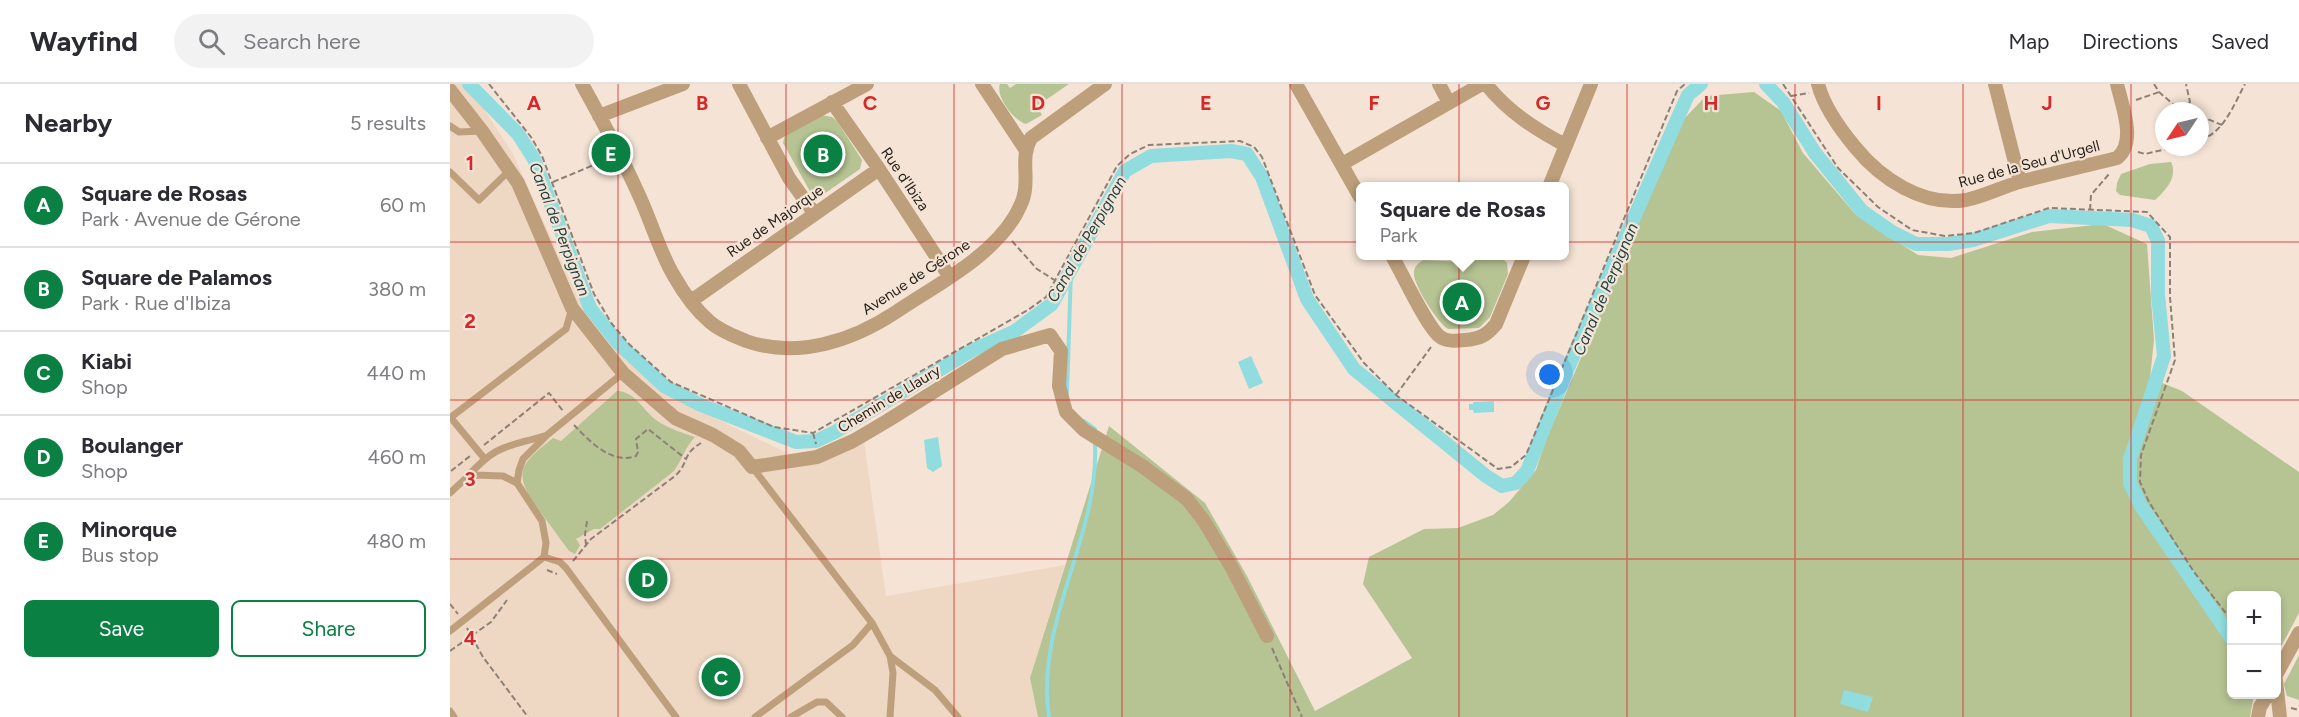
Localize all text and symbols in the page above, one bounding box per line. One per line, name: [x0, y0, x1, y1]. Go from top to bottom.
search box: [174, 14, 594, 68]
text: Wayfind: [30, 24, 138, 58]
icon: search: [195, 25, 228, 58]
text: Search here: [243, 28, 361, 55]
text: Map: [2008, 29, 2049, 54]
text: Directions: [2082, 29, 2178, 54]
text: Saved: [2211, 29, 2269, 54]
text: A: [527, 91, 542, 115]
text: B: [696, 91, 708, 115]
text: C: [863, 91, 877, 115]
text: D: [1031, 91, 1045, 115]
text: E: [1200, 91, 1212, 115]
text: F: [1368, 91, 1380, 115]
text: G: [1536, 91, 1551, 115]
text: H: [1704, 91, 1719, 115]
text: I: [1876, 91, 1882, 115]
text: J: [2041, 91, 2053, 115]
north arrow: [2155, 102, 2209, 156]
text: Nearby: [24, 107, 112, 139]
text: 5 results: [350, 111, 426, 135]
pin: E: [592, 130, 630, 176]
pin: B: [804, 132, 842, 176]
street label: Rue de la Seu d'Urgell: [1956, 136, 2102, 192]
street label: Rue d'Ibiza: [877, 144, 933, 214]
text: 1: [466, 151, 474, 175]
water label: Canal de Perpignan: [525, 159, 594, 299]
water label: Canal de Perpignan: [1043, 173, 1130, 305]
text: Square de Rosas: [81, 180, 247, 207]
street label: Rue de Majorque: [723, 181, 827, 261]
popup: [1356, 182, 1569, 260]
text: A: [36, 193, 51, 217]
text: 60 m: [380, 193, 426, 217]
text: Square de Rosas: [1379, 196, 1546, 223]
text: Park · Avenue de Gérone: [81, 207, 301, 231]
water label: Canal de Perpignan: [1569, 220, 1642, 358]
text: Park: [1379, 223, 1418, 247]
street label: Avenue de Gérone: [859, 235, 973, 319]
text: Square de Palamos: [81, 264, 272, 291]
text: B: [37, 277, 50, 301]
text: 380 m: [368, 277, 426, 301]
pin: A: [1442, 280, 1482, 324]
text: Park · Rue d'Ibiza: [81, 291, 231, 315]
text: 2: [464, 309, 476, 333]
text: Kiabi: [81, 348, 132, 375]
your location: [1535, 360, 1564, 389]
text: C: [36, 361, 51, 385]
text: 440 m: [366, 361, 426, 385]
street label: Chemin de Llaury: [834, 361, 944, 437]
text: Shop: [81, 375, 128, 399]
text: Boulanger: [81, 432, 183, 459]
text: D: [37, 445, 51, 469]
text: 460 m: [367, 445, 426, 469]
text: Shop: [81, 459, 128, 483]
text: 3: [464, 467, 476, 491]
text: Minorque: [81, 516, 177, 543]
text: E: [38, 529, 49, 553]
text: 480 m: [367, 529, 426, 553]
text: Bus stop: [81, 543, 159, 567]
pin: D: [628, 556, 668, 602]
map controls: [2227, 591, 2281, 699]
button: +: [2227, 591, 2281, 645]
button: Save: [24, 600, 219, 657]
button: Share: [231, 600, 426, 657]
text: 4: [464, 626, 477, 650]
button: −: [2227, 645, 2281, 699]
pin: C: [702, 654, 740, 700]

